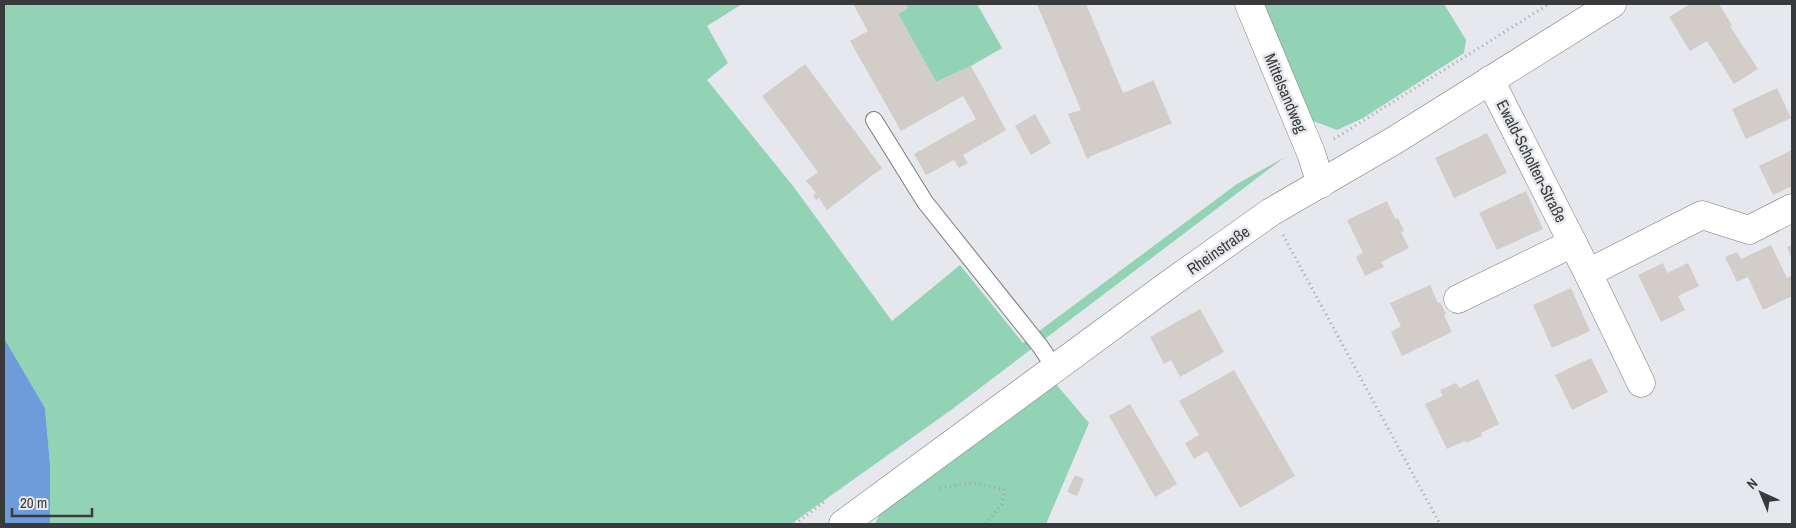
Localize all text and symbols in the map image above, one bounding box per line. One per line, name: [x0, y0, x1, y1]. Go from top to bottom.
street label: Mittelsandweg: [1259, 50, 1313, 137]
street label: Ewald-Scholten-Straße: [1492, 96, 1572, 226]
street label: Rheinstraße: [1182, 220, 1254, 280]
north arrow: [1736, 468, 1786, 518]
text: N: [1743, 474, 1761, 493]
scale bar: [12, 486, 92, 518]
text: 20 m: [20, 492, 47, 513]

